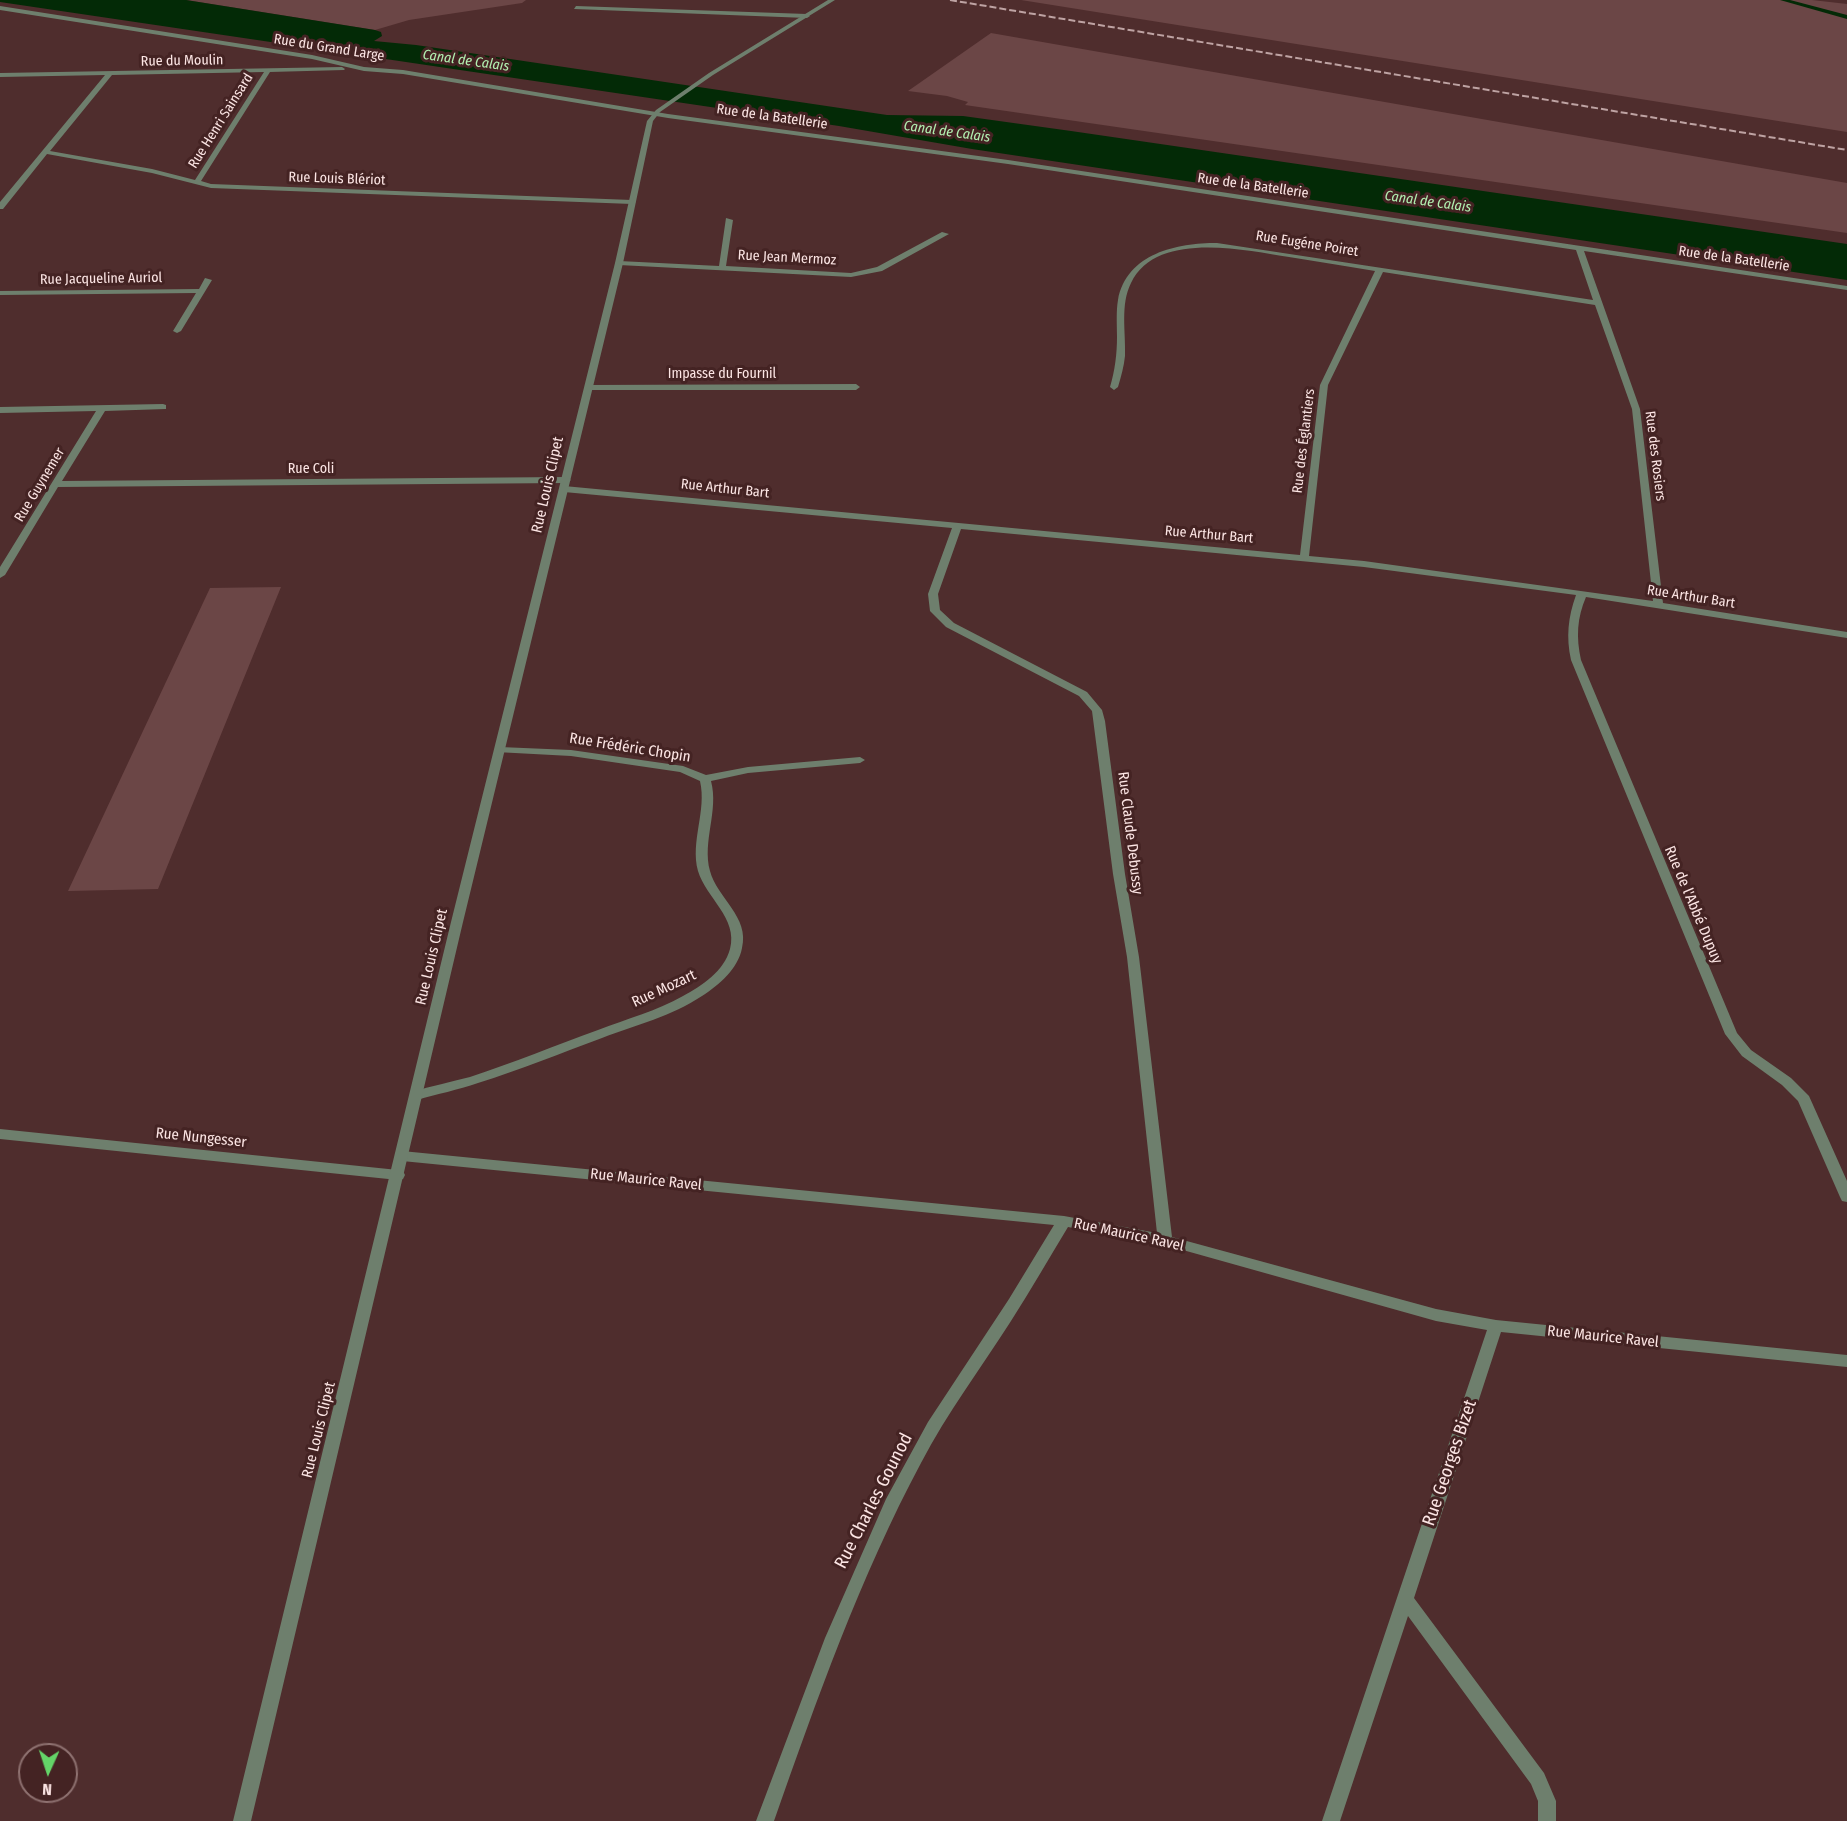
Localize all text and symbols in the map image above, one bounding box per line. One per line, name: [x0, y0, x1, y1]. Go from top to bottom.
street label: Rue du Grand Large: [273, 31, 385, 65]
water label: Canal de Calais: [422, 47, 510, 75]
street label: Rue du Moulin: [141, 52, 223, 70]
street label: Rue Henri Sainsard: [185, 70, 257, 172]
street label: Rue de la Batellerie: [715, 101, 829, 133]
water label: Canal de Calais: [903, 118, 991, 146]
street label: Rue Louis Blériot: [288, 169, 386, 189]
street label: Rue de la Batellerie: [1196, 170, 1310, 202]
water label: Canal de Calais: [1384, 188, 1472, 216]
street label: Rue Eugéne Poiret: [1255, 228, 1359, 260]
street label: Rue de la Batellerie: [1677, 243, 1791, 275]
street label: Rue Jean Mermoz: [737, 247, 837, 269]
street label: Rue Jacqueline Auriol: [40, 270, 162, 288]
street label: Impasse du Fournil: [668, 366, 776, 382]
street label: Rue des Églantiers: [1289, 388, 1319, 494]
street label: Rue des Rosiers: [1641, 410, 1669, 502]
street label: Rue Louis Clipet: [528, 435, 568, 535]
street label: Rue Guynemer: [11, 445, 69, 525]
street label: Rue Coli: [288, 461, 334, 477]
street label: Rue Arthur Bart: [680, 476, 770, 502]
street label: Rue Arthur Bart: [1164, 523, 1254, 547]
street label: Rue Arthur Bart: [1646, 582, 1736, 612]
street label: Rue Frédéric Chopin: [568, 730, 692, 766]
street label: Rue Claude Debussy: [1114, 771, 1146, 895]
street label: Rue de l'Abbé Dupuy: [1660, 843, 1726, 967]
street label: Rue Louis Clipet: [412, 907, 452, 1007]
street label: Rue Mozart: [629, 966, 699, 1012]
street label: Rue Nungesser: [155, 1124, 247, 1152]
street label: Rue Maurice Ravel: [589, 1165, 703, 1195]
street label: Rue Maurice Ravel: [1072, 1215, 1186, 1255]
street label: Rue Maurice Ravel: [1546, 1322, 1660, 1352]
street label: Rue Louis Clipet: [298, 1380, 340, 1480]
street label: Rue Georges Bizet: [1418, 1397, 1482, 1529]
street label: Rue Charles Gounod: [831, 1430, 917, 1572]
north arrow: [18, 1743, 78, 1803]
text: N: [42, 1780, 52, 1799]

